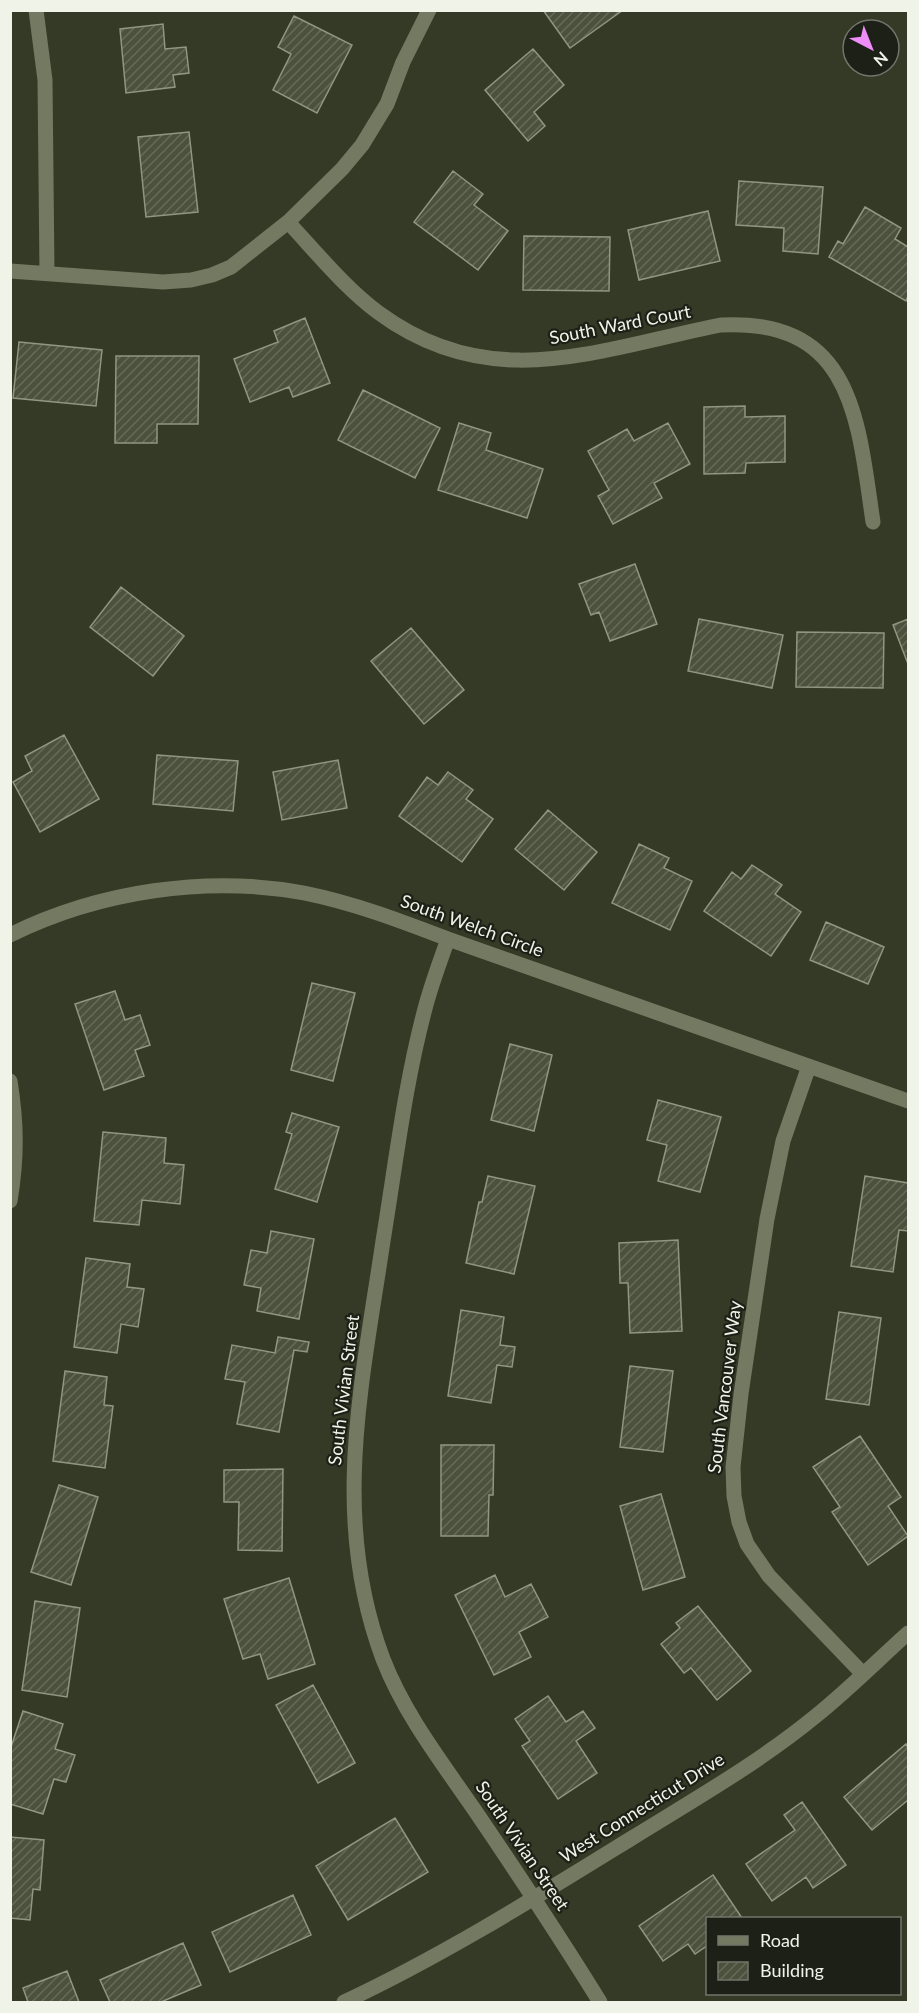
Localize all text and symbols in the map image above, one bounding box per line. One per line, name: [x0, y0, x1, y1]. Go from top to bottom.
north arrow: [841, 18, 901, 78]
text: N: [870, 48, 892, 71]
street label: South Ward Court: [547, 299, 693, 348]
street label: South Welch Circle: [398, 889, 547, 961]
street label: South Vancouver Way: [703, 1299, 746, 1474]
street label: South Vivian Street: [323, 1313, 363, 1466]
street label: West Connecticut Drive: [555, 1748, 728, 1867]
street label: South Vivian Street: [471, 1776, 575, 1915]
legend: [706, 1917, 901, 1995]
text: Road: [760, 1929, 800, 1951]
text: Building: [760, 1959, 824, 1981]

